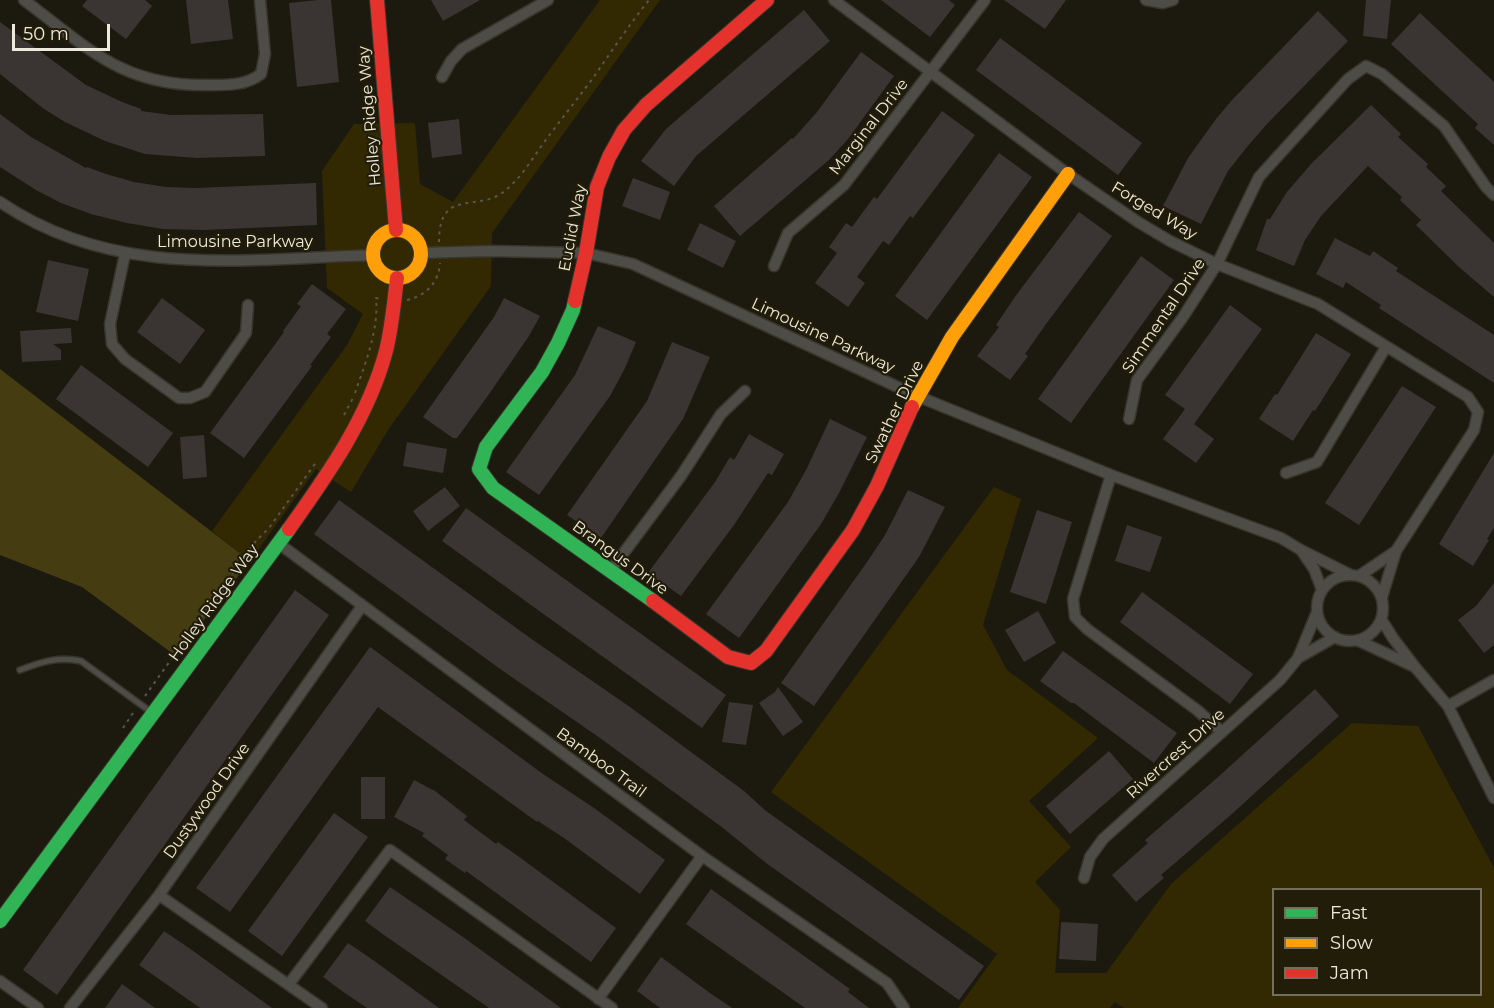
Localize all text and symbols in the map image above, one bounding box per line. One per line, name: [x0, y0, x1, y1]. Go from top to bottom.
scale bar: [15, 12, 112, 50]
text: 50 m: [23, 23, 69, 45]
street label: Holley Ridge Way: [354, 45, 386, 187]
street label: Marginal Drive: [825, 75, 913, 179]
street label: Forged Way: [1108, 178, 1200, 244]
street label: Euclid Way: [555, 183, 591, 273]
street label: Limousine Parkway: [157, 232, 313, 252]
street label: Simmental Drive: [1118, 255, 1210, 377]
street label: Limousine Parkway: [748, 294, 898, 378]
street label: Swather Drive: [862, 357, 928, 467]
street label: Brangus Drive: [568, 517, 672, 599]
street label: Holley Ridge Way: [165, 541, 263, 665]
street label: Rivercrest Drive: [1123, 705, 1229, 803]
street label: Bamboo Trail: [552, 724, 650, 802]
street label: Dustywood Drive: [160, 739, 254, 863]
legend: [1272, 888, 1482, 996]
text: Fast: [1330, 902, 1368, 924]
text: Slow: [1330, 932, 1373, 954]
text: Jam: [1330, 962, 1369, 984]

